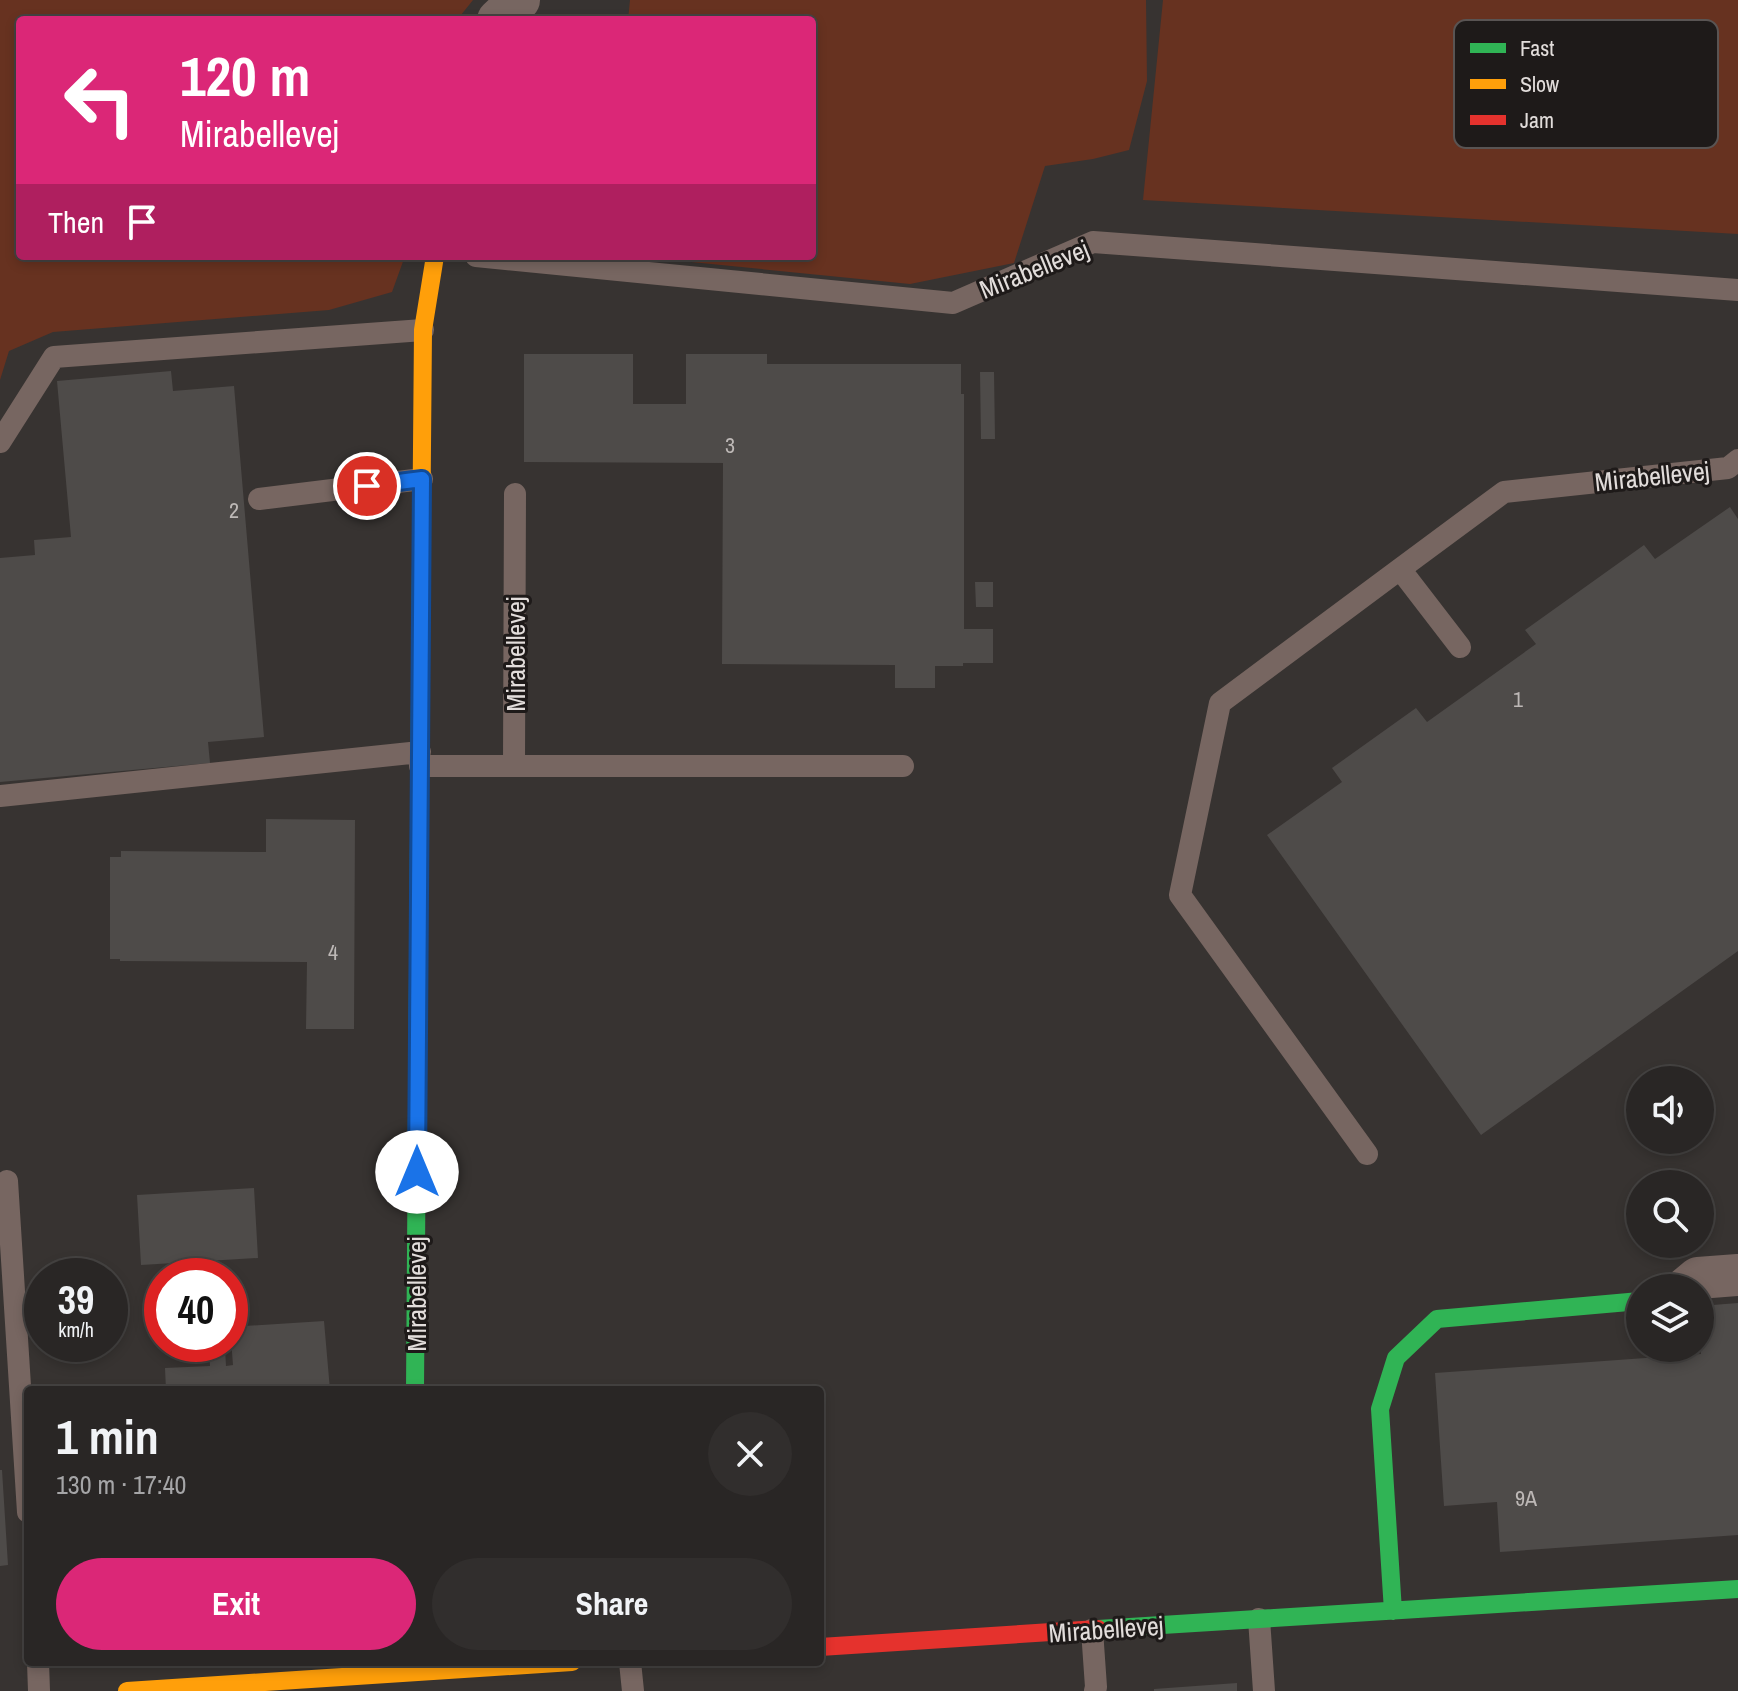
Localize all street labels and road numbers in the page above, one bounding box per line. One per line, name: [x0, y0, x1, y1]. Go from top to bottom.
street label: Mirabellevej: [974, 231, 1094, 307]
street label: Mirabellevej: [1593, 453, 1711, 499]
street label: Mirabellevej: [498, 597, 533, 711]
street label: Mirabellevej: [399, 1237, 434, 1351]
street label: Mirabellevej: [1047, 1608, 1165, 1650]

